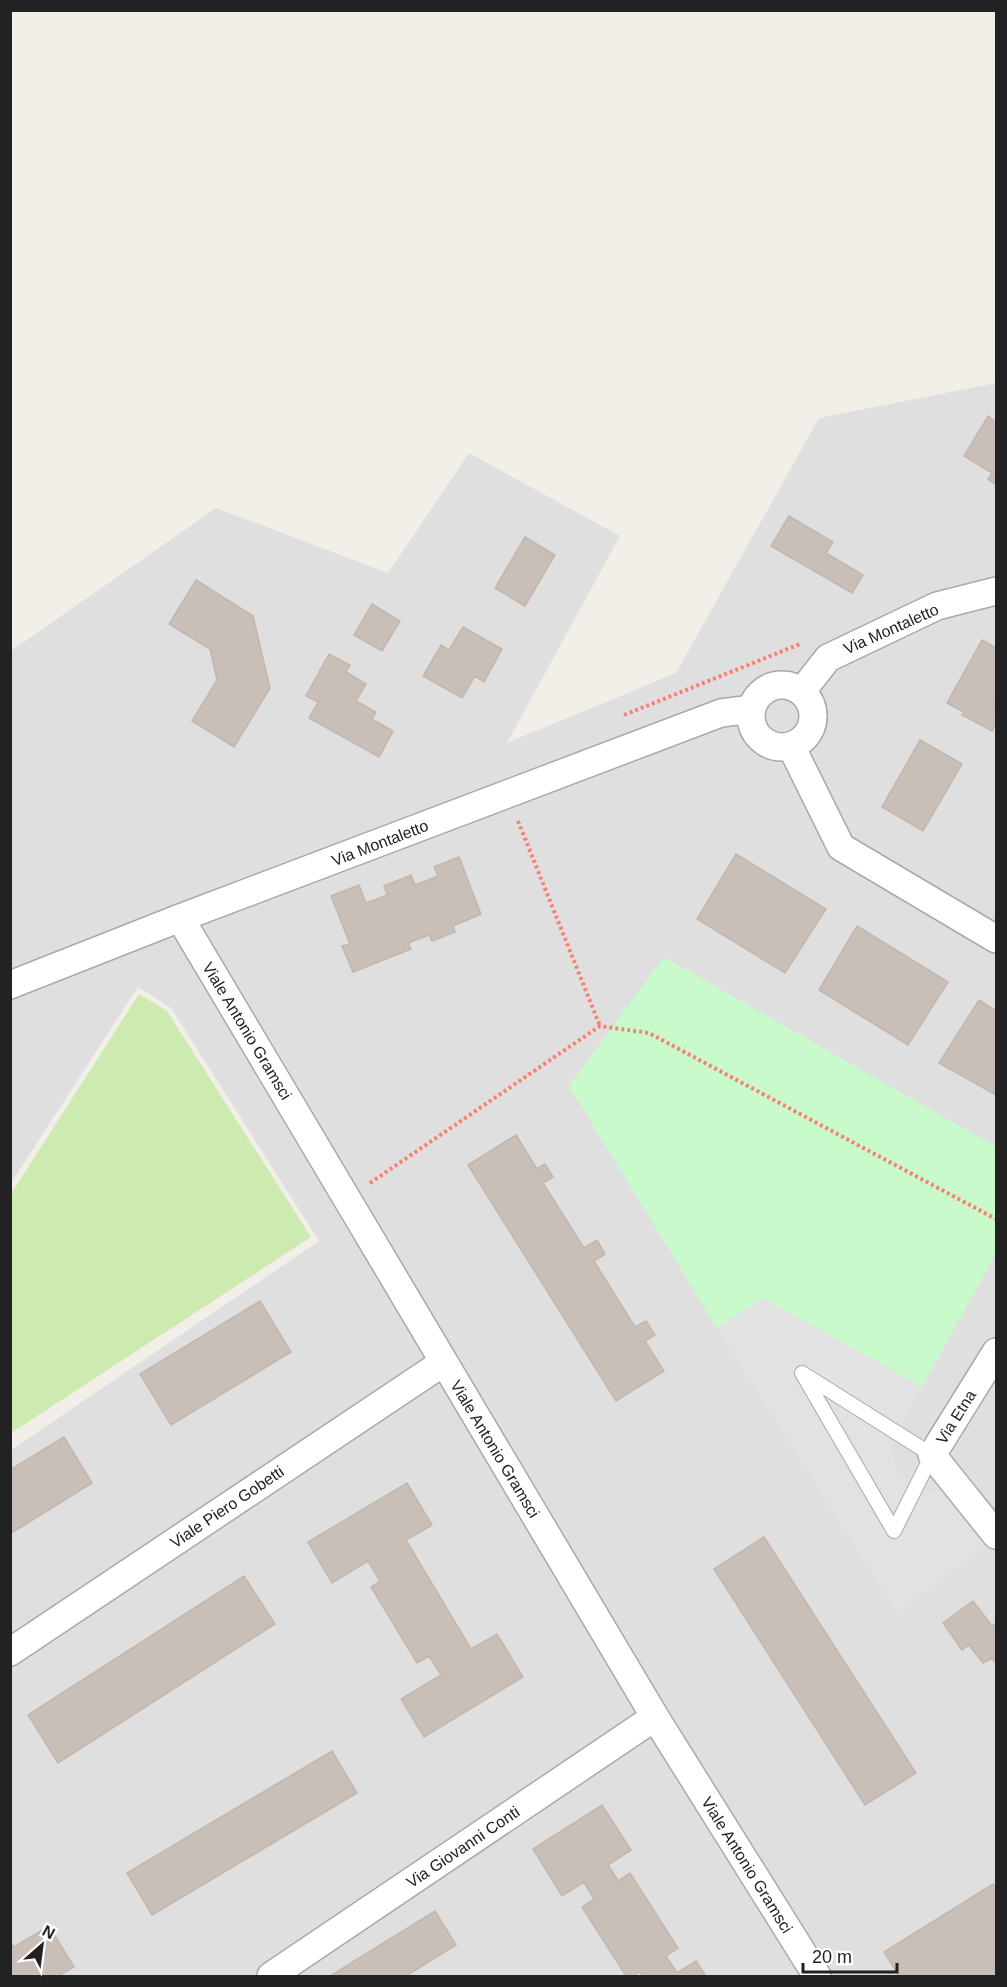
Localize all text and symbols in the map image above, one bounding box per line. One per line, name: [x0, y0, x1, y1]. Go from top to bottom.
street label: Via Montaletto: [841, 600, 941, 658]
street label: Via Montaletto: [329, 817, 431, 869]
street label: Viale Antonio Gramsci: [199, 959, 295, 1103]
street label: Viale Antonio Gramsci: [447, 1377, 543, 1521]
street label: Via Etna: [933, 1387, 979, 1447]
street label: Viale Piero Gobetti: [167, 1463, 287, 1551]
street label: Viale Antonio Gramsci: [698, 1794, 796, 1936]
street label: Via Giovanni Conti: [403, 1803, 523, 1891]
north arrow: [12, 1915, 72, 1975]
text: N: [40, 1922, 58, 1942]
scale bar: [803, 1936, 898, 1974]
text: 20 m: [812, 1947, 852, 1967]

